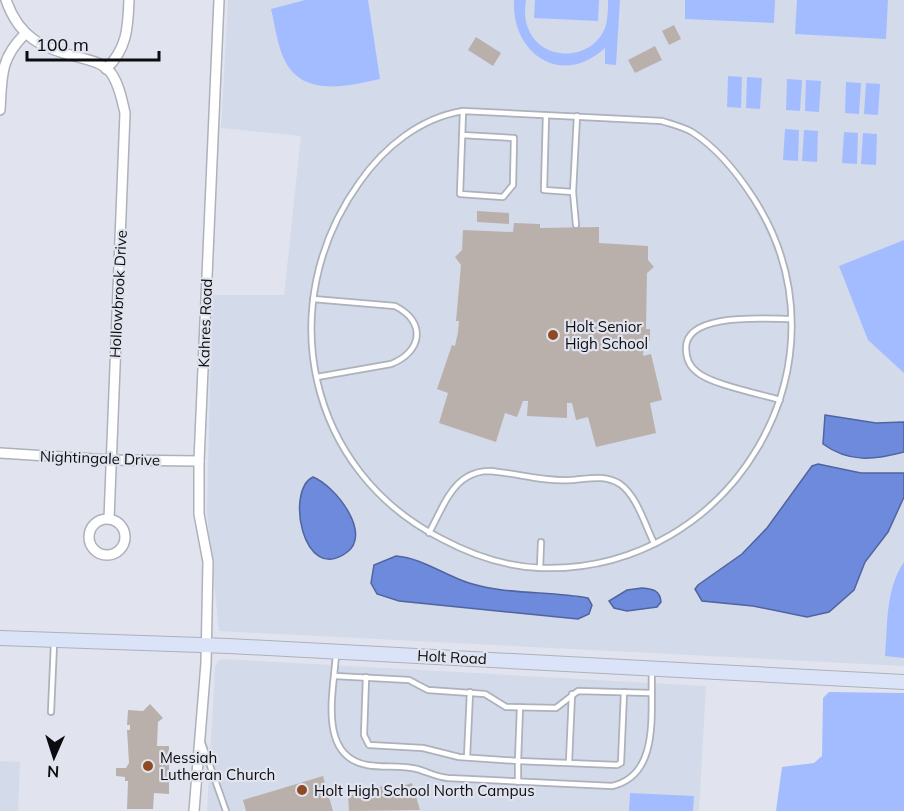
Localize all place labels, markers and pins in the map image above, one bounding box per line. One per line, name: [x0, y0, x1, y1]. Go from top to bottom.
place label: Holt Senior High School: [565, 317, 648, 353]
marker: Holt Senior High School: [546, 328, 560, 342]
place label: Messiah Lutheran Church: [160, 748, 275, 784]
marker: Messiah Lutheran Church: [141, 759, 155, 773]
place label: Holt High School North Campus: [314, 781, 535, 800]
marker: Holt High School North Campus: [295, 783, 309, 797]

